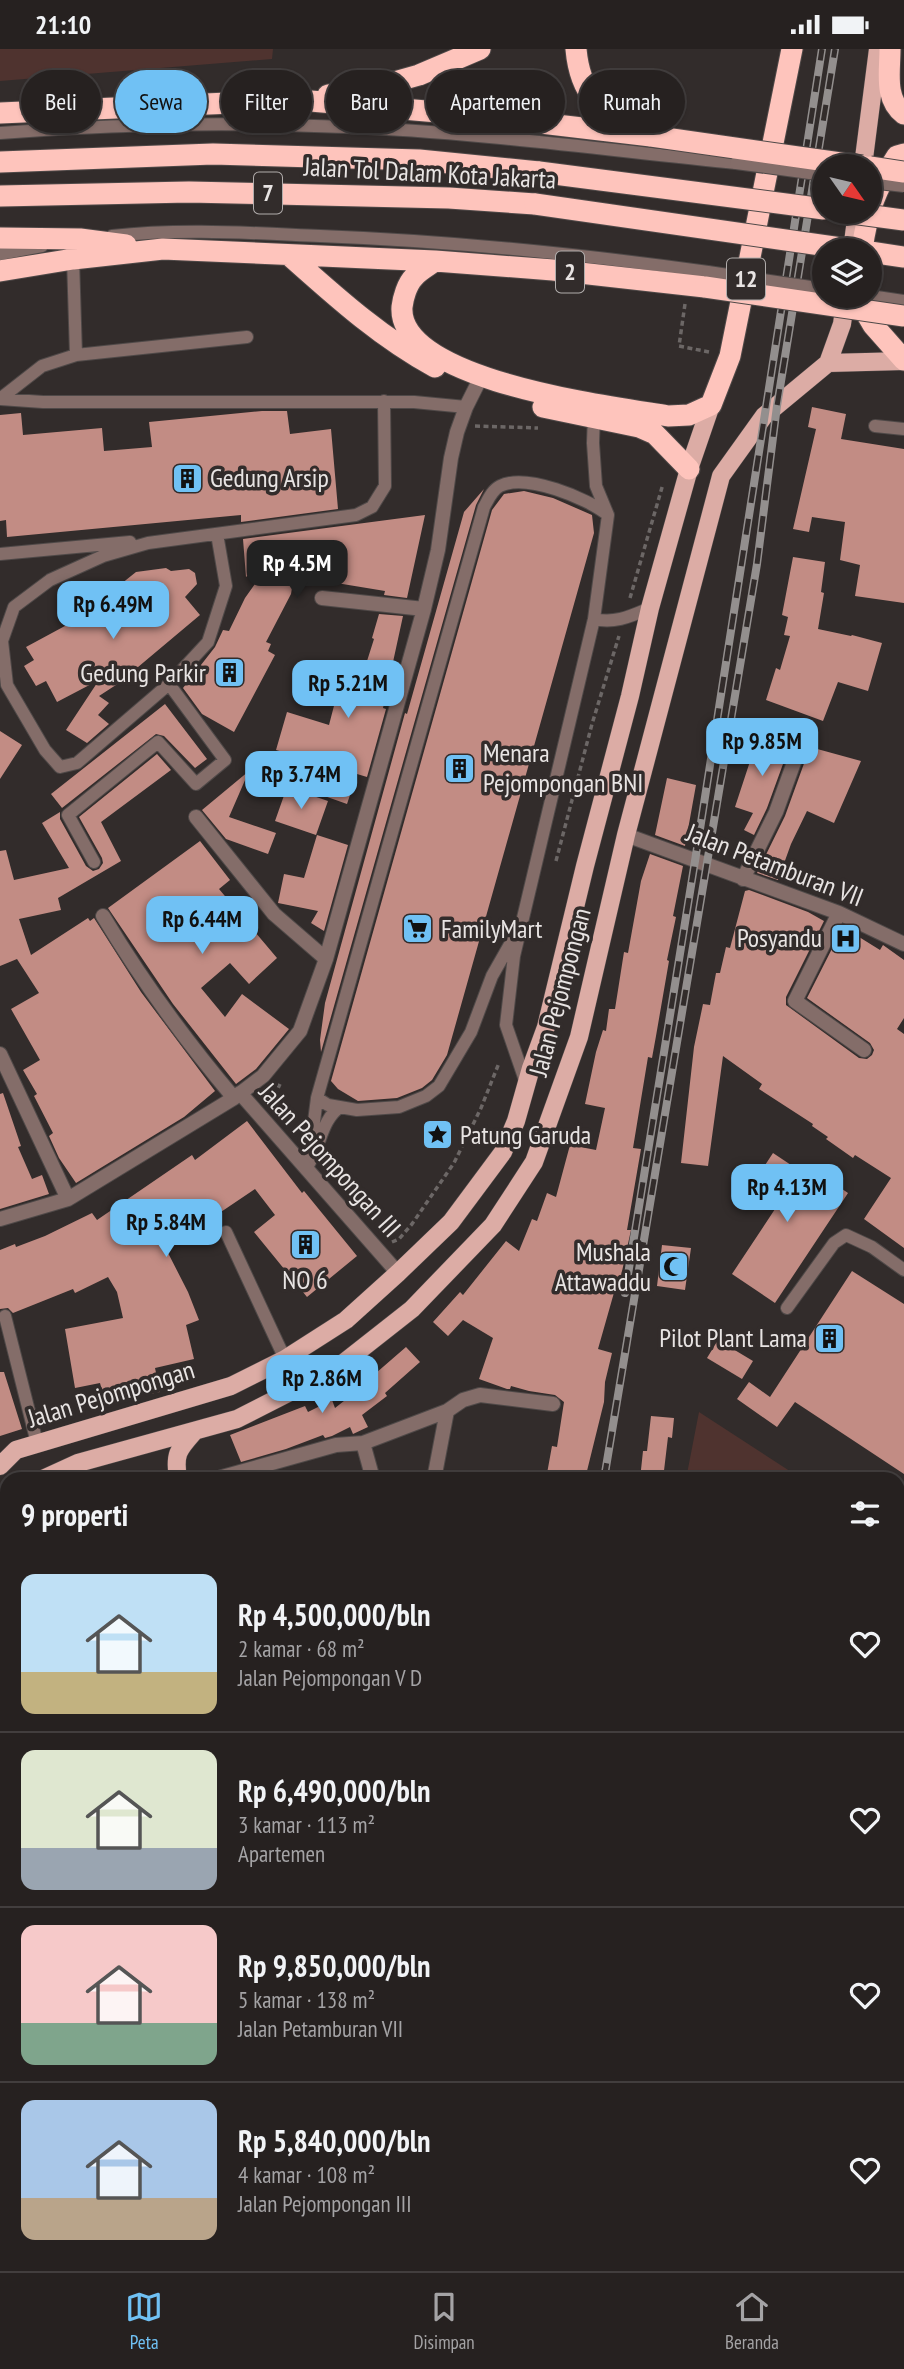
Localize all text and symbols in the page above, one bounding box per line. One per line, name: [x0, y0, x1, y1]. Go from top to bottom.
text: 21:10: [35, 8, 91, 41]
chip: Beli: [21, 70, 101, 133]
chip: Sewa: [115, 70, 207, 133]
chip: Filter: [221, 70, 312, 133]
chip: Baru: [326, 70, 412, 133]
chip: Apartemen: [426, 70, 565, 133]
chip: Rumah: [579, 70, 685, 133]
street label: Jalan Tol Dalam Kota Jakarta: [302, 149, 557, 196]
north arrow: [812, 154, 882, 224]
map controls: [812, 154, 882, 308]
road number: 7: [254, 173, 282, 213]
button: layers: [812, 238, 882, 308]
road number: 2: [556, 251, 584, 293]
road number: 12: [727, 259, 765, 299]
building icon: Gedung Arsip: [170, 461, 204, 495]
place label: Gedung Arsip: [210, 461, 329, 494]
pin: Rp 4.5M: [232, 540, 362, 600]
text: Rp 4.5M: [263, 548, 331, 577]
pin: Rp 6.49M: [41, 581, 185, 641]
text: Rp 6.49M: [73, 589, 153, 618]
place label: Gedung Parkir: [80, 656, 206, 689]
building icon: Gedung Parkir: [212, 656, 246, 690]
pin: Rp 5.21M: [276, 661, 420, 720]
text: Rp 5.21M: [308, 668, 388, 697]
pin: Rp 9.85M: [690, 719, 834, 778]
text: Rp 9.85M: [722, 726, 802, 755]
place label: Menara Pejompongan BNI: [483, 736, 643, 799]
pin: Rp 3.74M: [229, 751, 373, 811]
building icon: Menara Pejompongan BNI: [443, 751, 477, 785]
text: Rp 3.74M: [261, 759, 341, 788]
street label: Jalan Petamburan VII: [681, 815, 868, 913]
pin: Rp 6.44M: [130, 897, 274, 956]
text: Rp 6.44M: [162, 904, 242, 933]
street label: Jalan Pejompongan: [521, 904, 598, 1080]
supermarket icon: FamilyMart: [401, 912, 435, 946]
place label: FamilyMart: [441, 912, 542, 945]
place label: Posyandu: [737, 921, 822, 954]
hospital icon: Posyandu: [828, 921, 862, 955]
street label: Jalan Pejompongan III: [252, 1075, 408, 1244]
place icon: Patung Garuda: [420, 1118, 454, 1152]
place label: Patung Garuda: [460, 1118, 591, 1151]
pin: Rp 4.13M: [715, 1165, 859, 1224]
text: Rp 4.13M: [747, 1172, 827, 1201]
pin: Rp 5.84M: [94, 1199, 238, 1259]
text: Rp 5.84M: [126, 1207, 206, 1236]
building icon: NO 6: [288, 1227, 322, 1261]
place label: Mushala Attawaddu: [555, 1235, 651, 1298]
mosque icon: Mushala Attawaddu: [657, 1250, 691, 1284]
place label: NO 6: [282, 1263, 328, 1296]
place label: Pilot Plant Lama: [659, 1321, 807, 1354]
building icon: Pilot Plant Lama: [813, 1321, 847, 1355]
street label: Jalan Pejompongan: [23, 1353, 198, 1435]
pin: Rp 2.86M: [250, 1355, 394, 1415]
text: Rp 2.86M: [282, 1363, 362, 1392]
text: 9 properti: [21, 1495, 128, 1534]
icon: filters: [846, 1495, 884, 1533]
text: Rp 4,500,000/bln: [238, 1595, 431, 1634]
icon: home: [77, 1602, 161, 1686]
icon: heart: [846, 1625, 884, 1663]
text: 2 kamar · 68 m²: [238, 1634, 365, 1663]
text: Jalan Pejompongan V D: [238, 1663, 422, 1692]
text: Rp 6,490,000/bln: [238, 1771, 431, 1810]
icon: home: [77, 1778, 161, 1862]
icon: heart: [846, 1801, 884, 1839]
text: 3 kamar · 113 m²: [238, 1810, 375, 1839]
text: Apartemen: [238, 1839, 325, 1868]
text: Rp 9,850,000/bln: [238, 1946, 431, 1985]
icon: home: [77, 1953, 161, 2037]
icon: heart: [846, 1976, 884, 2014]
text: 5 kamar · 138 m²: [238, 1985, 375, 2014]
text: Jalan Petamburan VII: [238, 2014, 403, 2043]
text: Rp 5,840,000/bln: [238, 2121, 431, 2160]
icon: home: [77, 2128, 161, 2212]
icon: heart: [846, 2151, 884, 2189]
text: 4 kamar · 108 m²: [238, 2160, 375, 2189]
text: Jalan Pejompongan III: [238, 2189, 412, 2218]
tab: Peta: [125, 2288, 163, 2354]
tab: Disimpan: [413, 2288, 475, 2354]
tab: Beranda: [725, 2288, 779, 2354]

